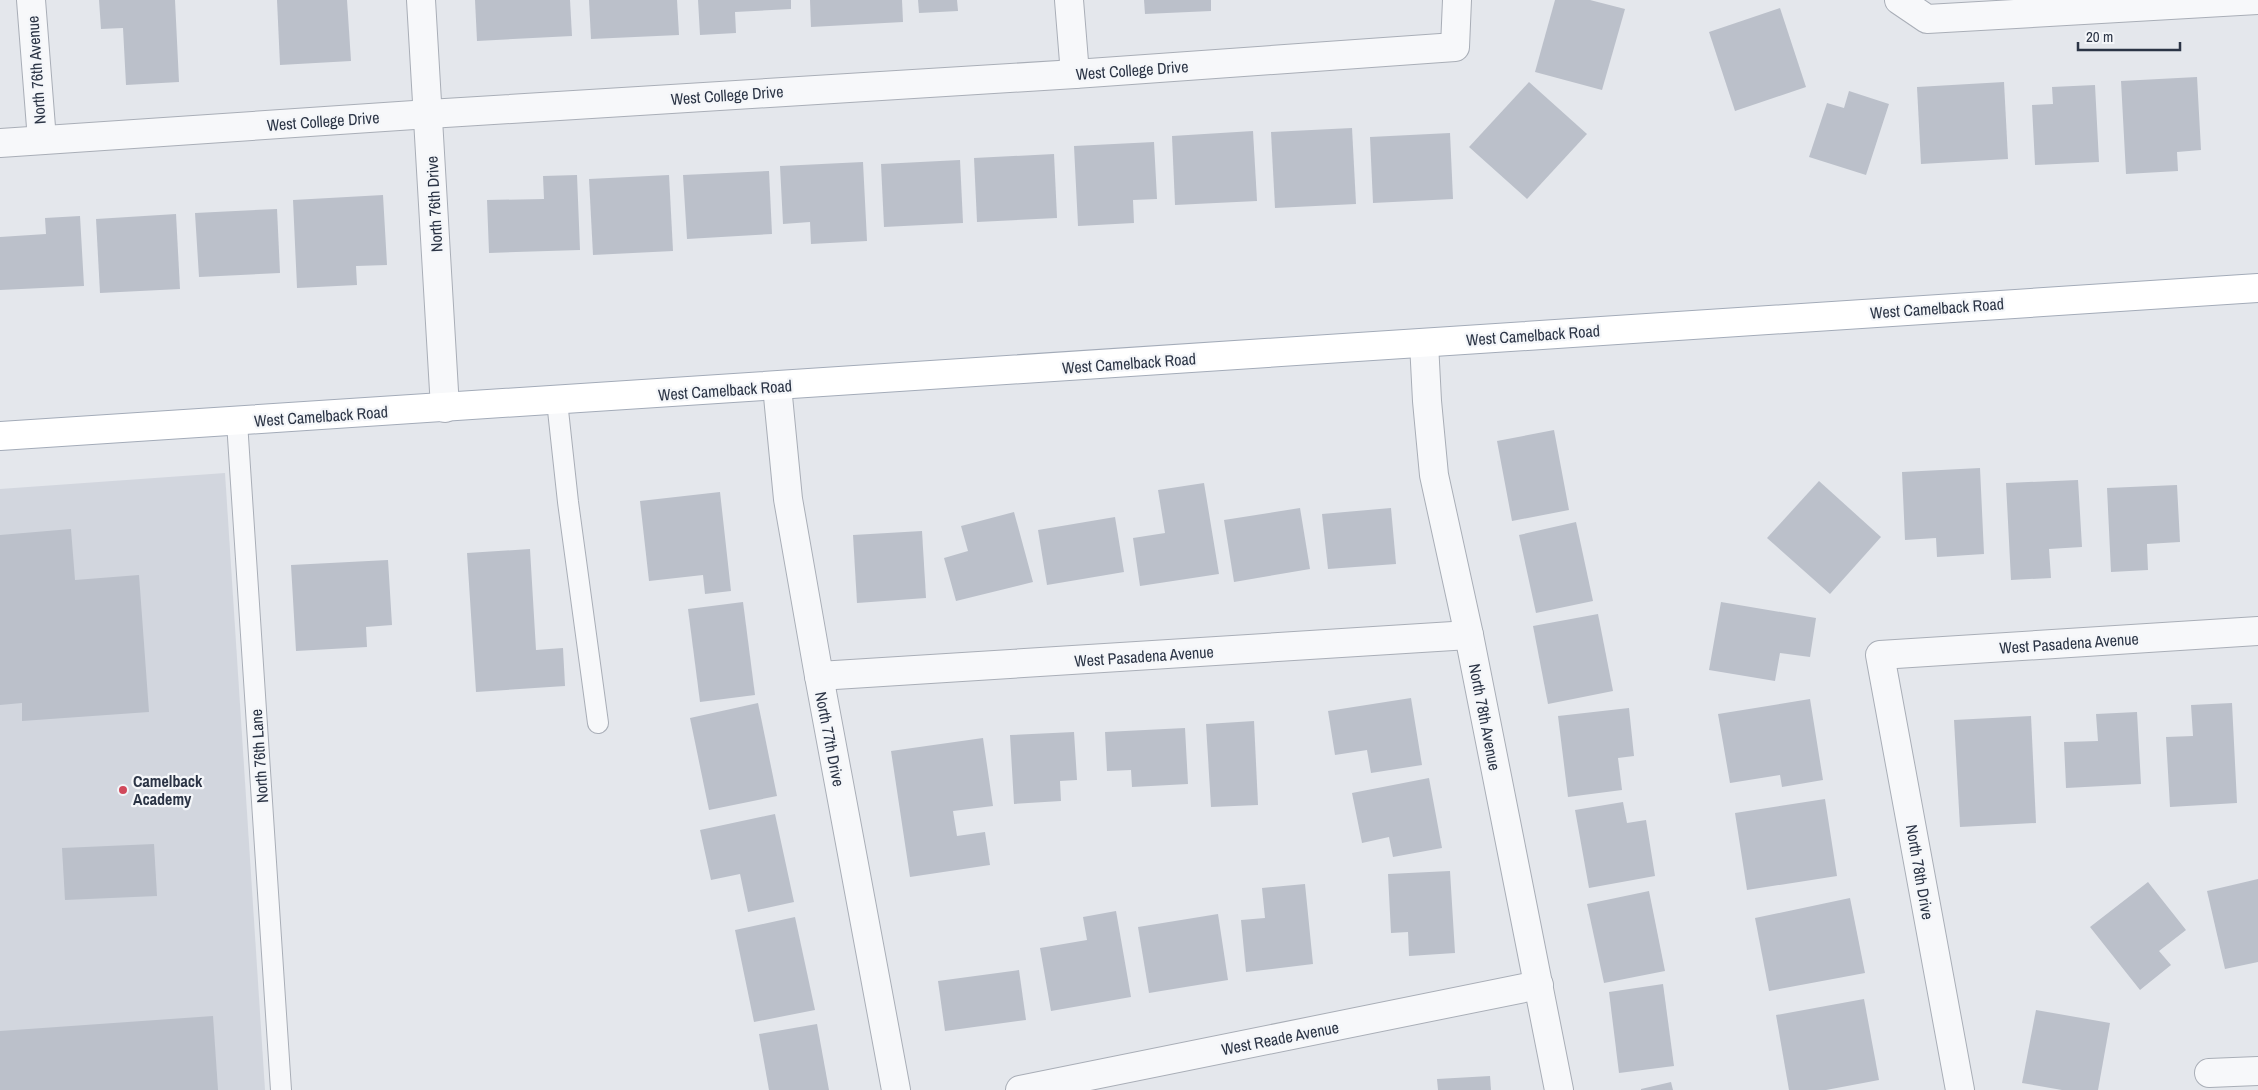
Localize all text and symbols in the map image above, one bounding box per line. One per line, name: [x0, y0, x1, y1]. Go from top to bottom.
street label: North 76th Avenue: [21, 15, 51, 125]
scale bar: [2078, 20, 2180, 52]
text: 20 m: [2086, 26, 2113, 47]
street label: West College Drive: [1075, 55, 1189, 85]
street label: West College Drive: [670, 80, 784, 110]
street label: West College Drive: [266, 106, 380, 136]
street label: North 76th Drive: [420, 155, 448, 253]
street label: West Camelback Road: [1869, 292, 2005, 324]
street label: West Camelback Road: [1465, 319, 1601, 351]
street label: West Camelback Road: [1061, 347, 1197, 379]
street label: West Camelback Road: [657, 374, 793, 406]
street label: West Camelback Road: [253, 400, 389, 432]
street label: West Pasadena Avenue: [1999, 627, 2139, 659]
street label: West Pasadena Avenue: [1074, 640, 1214, 672]
street label: North 78th Avenue: [1464, 662, 1506, 772]
street label: North 77th Drive: [810, 690, 850, 788]
street label: North 76th Lane: [245, 708, 273, 804]
place label: Camelback Academy: [133, 770, 203, 810]
marker: Camelback Academy: [117, 784, 129, 796]
street label: North 78th Drive: [1901, 823, 1939, 921]
street label: West Reade Avenue: [1219, 1016, 1341, 1060]

